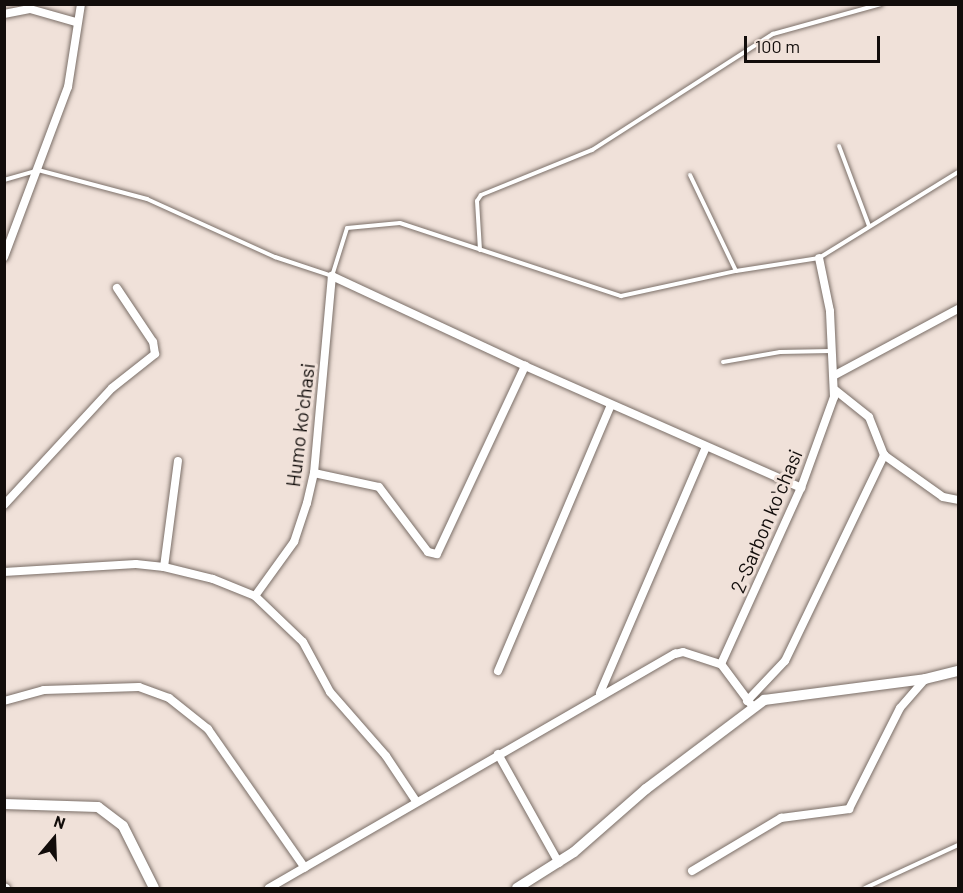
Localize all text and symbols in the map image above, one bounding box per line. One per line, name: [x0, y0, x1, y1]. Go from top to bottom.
scale bar: [747, 24, 884, 62]
text: 100 m: [755, 35, 800, 57]
street label: Humo koʻchasi: [280, 362, 320, 488]
street label: 2-Sarbon koʻchasi: [725, 446, 807, 596]
north arrow: [24, 809, 84, 869]
text: N: [52, 811, 68, 832]

